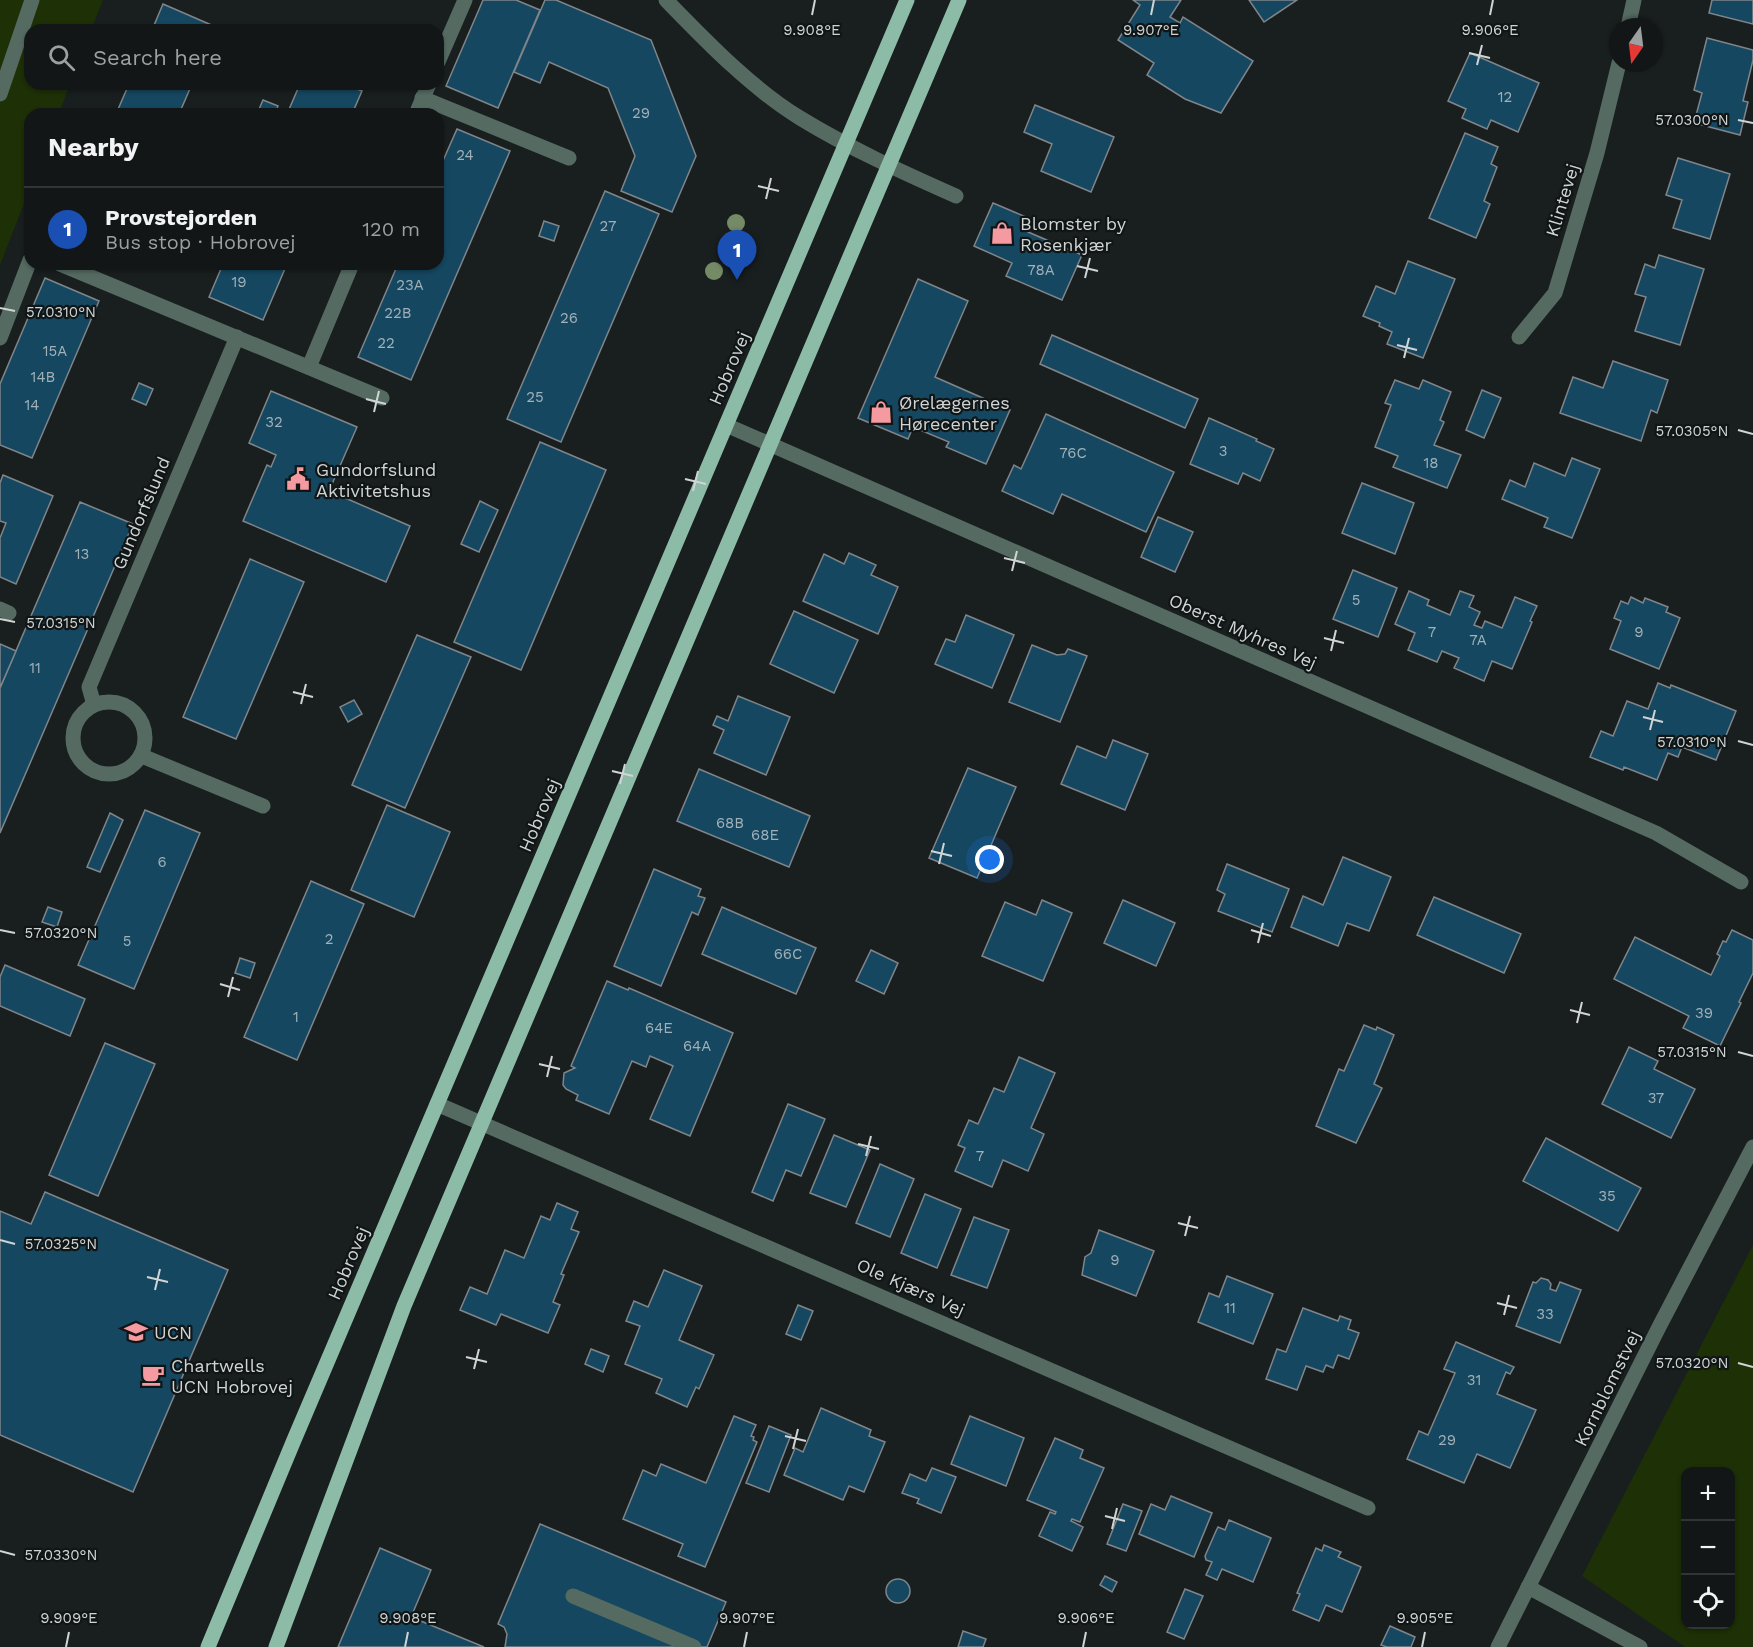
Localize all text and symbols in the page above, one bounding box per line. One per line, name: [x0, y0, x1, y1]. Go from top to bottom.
north arrow: [1609, 18, 1663, 72]
text: 9.908°E: [783, 21, 841, 39]
text: 9.907°E: [1123, 21, 1179, 39]
text: 9.906°E: [1461, 21, 1519, 39]
search box: [24, 24, 444, 90]
icon: search: [45, 41, 78, 74]
text: Search here: [93, 45, 222, 70]
house number: 12: [1498, 88, 1512, 106]
house number: 29: [632, 104, 650, 122]
text: 57.0300°N: [1655, 111, 1729, 129]
text: Nearby: [48, 132, 139, 162]
house number: 24: [456, 146, 474, 164]
street label: Klintevej: [1541, 161, 1583, 239]
text: Provstejorden: [105, 205, 257, 230]
place label: Blomster by Rosenkjær: [1020, 213, 1127, 255]
text: 1: [63, 217, 72, 241]
text: 120 m: [362, 217, 420, 241]
house number: 27: [600, 217, 616, 235]
shop icon: Blomster by Rosenkjær: [989, 220, 1015, 246]
text: Bus stop · Hobrovej: [105, 230, 296, 254]
pin: 1: [718, 230, 756, 280]
house number: 78A: [1027, 261, 1055, 279]
house number: 19: [231, 273, 247, 291]
house number: 23A: [396, 276, 424, 294]
text: 57.0310°N: [26, 303, 96, 321]
house number: 22B: [384, 304, 412, 322]
house number: 26: [560, 309, 578, 327]
street label: Hobrovej: [704, 328, 754, 408]
house number: 22: [377, 334, 395, 352]
house number: 15A: [43, 342, 67, 360]
house number: 14B: [31, 368, 55, 386]
house number: 25: [526, 388, 544, 406]
place label: Ørelægernes Hørecenter: [899, 392, 1010, 434]
house number: 14: [24, 396, 40, 414]
shop icon: Ørelægernes Hørecenter: [868, 399, 894, 425]
house number: 32: [265, 413, 283, 431]
text: 57.0305°N: [1655, 422, 1729, 440]
house number: 3: [1219, 442, 1227, 460]
house number: 76C: [1059, 444, 1087, 462]
street label: Gundorfslund: [108, 454, 174, 572]
house number: 18: [1423, 454, 1439, 472]
place label: Gundorfslund Aktivitetshus: [316, 459, 436, 501]
public building icon: Gundorfslund Aktivitetshus: [285, 466, 311, 492]
house number: 13: [75, 545, 89, 563]
street label: Oberst Myhres Vej: [1166, 589, 1320, 673]
house number: 5: [1352, 591, 1360, 609]
text: 57.0315°N: [26, 614, 96, 632]
house number: 7: [1428, 623, 1436, 641]
house number: 9: [1634, 623, 1644, 641]
house number: 7A: [1469, 631, 1487, 649]
house number: 11: [29, 659, 41, 677]
text: 57.0310°N: [1657, 733, 1727, 751]
street label: Hobrovej: [514, 775, 564, 855]
house number: 68B: [716, 814, 744, 832]
house number: 68E: [751, 826, 779, 844]
your location: [975, 845, 1004, 874]
house number: 6: [157, 853, 167, 871]
text: 57.0320°N: [24, 924, 98, 942]
house number: 2: [325, 930, 333, 948]
house number: 5: [123, 932, 131, 950]
house number: 66C: [774, 945, 802, 963]
house number: 39: [1695, 1004, 1713, 1022]
house number: 1: [293, 1008, 299, 1026]
house number: 64E: [645, 1019, 673, 1037]
house number: 64A: [683, 1037, 711, 1055]
text: 57.0315°N: [1657, 1043, 1727, 1061]
house number: 37: [1648, 1089, 1664, 1107]
house number: 7: [976, 1147, 984, 1165]
house number: 35: [1598, 1187, 1616, 1205]
street label: Hobrovej: [323, 1223, 373, 1303]
text: 57.0325°N: [25, 1235, 97, 1253]
house number: 9: [1110, 1251, 1120, 1269]
street label: Ole Kjærs Vej: [854, 1254, 968, 1320]
house number: 11: [1224, 1299, 1236, 1317]
house number: 33: [1536, 1305, 1554, 1323]
school or university icon: UCN: [123, 1319, 149, 1345]
place label: UCN: [154, 1322, 192, 1343]
street label: Kornblomstvej: [1570, 1326, 1644, 1450]
text: 57.0320°N: [1655, 1354, 1729, 1372]
place label: Chartwells UCN Hobrovej: [171, 1355, 293, 1397]
cafe icon: Chartwells UCN Hobrovej: [140, 1362, 166, 1388]
house number: 31: [1467, 1371, 1481, 1389]
house number: 29: [1438, 1431, 1456, 1449]
map controls: [1681, 1467, 1735, 1629]
button: +: [1681, 1467, 1735, 1521]
button: −: [1681, 1521, 1735, 1575]
text: 57.0330°N: [24, 1546, 98, 1564]
button: locate: [1681, 1575, 1735, 1629]
text: 9.909°E: [40, 1609, 98, 1627]
text: 9.908°E: [379, 1609, 437, 1627]
text: 9.907°E: [719, 1609, 775, 1627]
text: 9.906°E: [1057, 1609, 1115, 1627]
text: 9.905°E: [1397, 1609, 1453, 1627]

